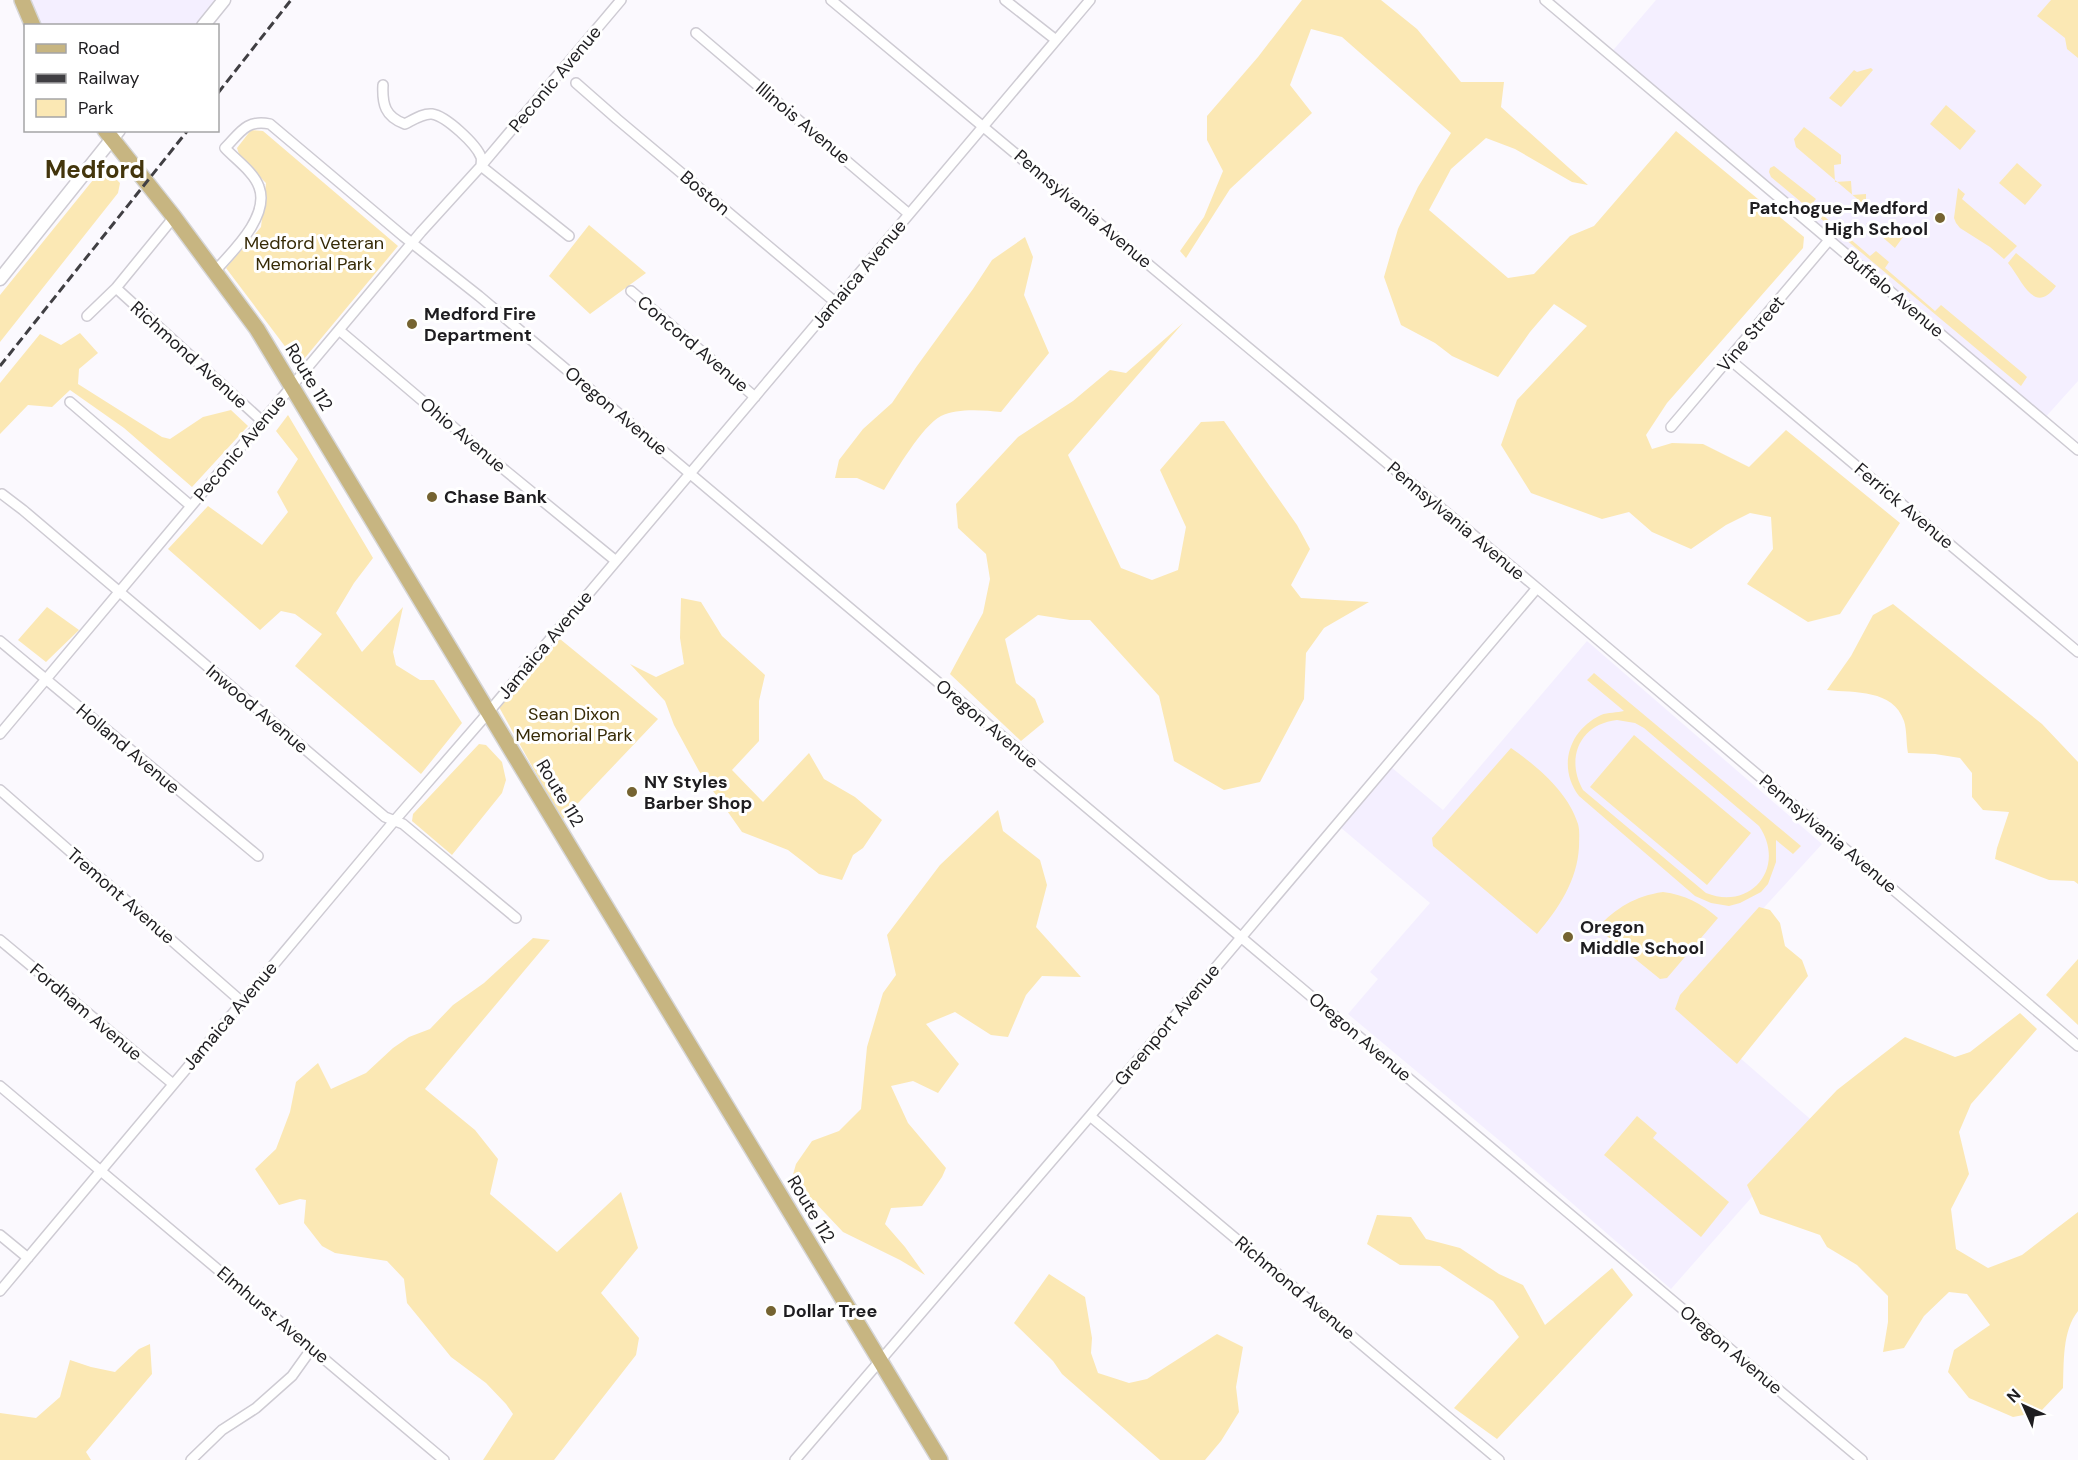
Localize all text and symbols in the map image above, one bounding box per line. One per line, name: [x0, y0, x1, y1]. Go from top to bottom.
street label: Peconic Avenue: [503, 21, 607, 137]
legend: [24, 24, 219, 132]
text: Road: [78, 36, 120, 60]
text: Railway: [78, 66, 140, 90]
street label: Illinois Avenue: [751, 76, 855, 170]
text: Park: [78, 96, 114, 120]
street label: Pennsylvania Avenue: [1009, 144, 1157, 274]
district label: Medford: [45, 154, 145, 185]
street label: Boston: [675, 165, 735, 221]
place label: Patchogue-Medford High School: [1749, 196, 1928, 241]
marker: Patchogue-Medford High School: [1933, 211, 1947, 225]
street label: Jamaica Avenue: [806, 215, 912, 333]
park label: Medford Veteran Memorial Park: [244, 231, 384, 276]
street label: Buffalo Avenue: [1839, 245, 1949, 343]
street label: Concord Avenue: [632, 290, 754, 398]
street label: Vine Street: [1712, 291, 1790, 377]
street label: Richmond Avenue: [125, 296, 253, 414]
place label: Medford Fire Department: [424, 302, 536, 347]
marker: Medford Fire Department: [405, 317, 419, 331]
street label: Route 112: [280, 339, 338, 415]
street label: Oregon Avenue: [560, 361, 672, 461]
street label: Peconic Avenue: [188, 390, 292, 506]
street label: Ohio Avenue: [415, 392, 511, 478]
street label: Pennsylvania Avenue: [1382, 456, 1530, 586]
street label: Ferrick Avenue: [1849, 457, 1959, 555]
place label: Chase Bank: [444, 485, 548, 509]
marker: Chase Bank: [425, 490, 439, 504]
street label: Jamaica Avenue: [492, 586, 598, 704]
street label: Inwood Avenue: [201, 659, 313, 759]
street label: Oregon Avenue: [931, 674, 1043, 774]
street label: Holland Avenue: [71, 699, 185, 799]
park label: Sean Dixon Memorial Park: [515, 702, 633, 747]
street label: Route 112: [531, 755, 589, 831]
street label: Pennsylvania Avenue: [1754, 769, 1902, 899]
place label: NY Styles Barber Shop: [644, 770, 752, 815]
marker: NY Styles Barber Shop: [625, 785, 639, 799]
street label: Tremont Avenue: [62, 842, 180, 950]
place label: Oregon Middle School: [1580, 915, 1704, 960]
marker: Oregon Middle School: [1561, 930, 1575, 944]
street label: Jamaica Avenue: [177, 957, 283, 1075]
street label: Fordham Avenue: [25, 958, 147, 1066]
street label: Greenport Avenue: [1109, 959, 1225, 1091]
street label: Oregon Avenue: [1304, 987, 1416, 1087]
street label: Route 112: [782, 1171, 840, 1247]
street label: Richmond Avenue: [1230, 1231, 1360, 1345]
street label: Elmhurst Avenue: [212, 1261, 334, 1369]
place label: Dollar Tree: [783, 1299, 877, 1323]
street label: Oregon Avenue: [1675, 1300, 1787, 1400]
marker: Dollar Tree: [764, 1304, 778, 1318]
north arrow: [1994, 1376, 2054, 1436]
text: N: [2002, 1384, 2025, 1407]

